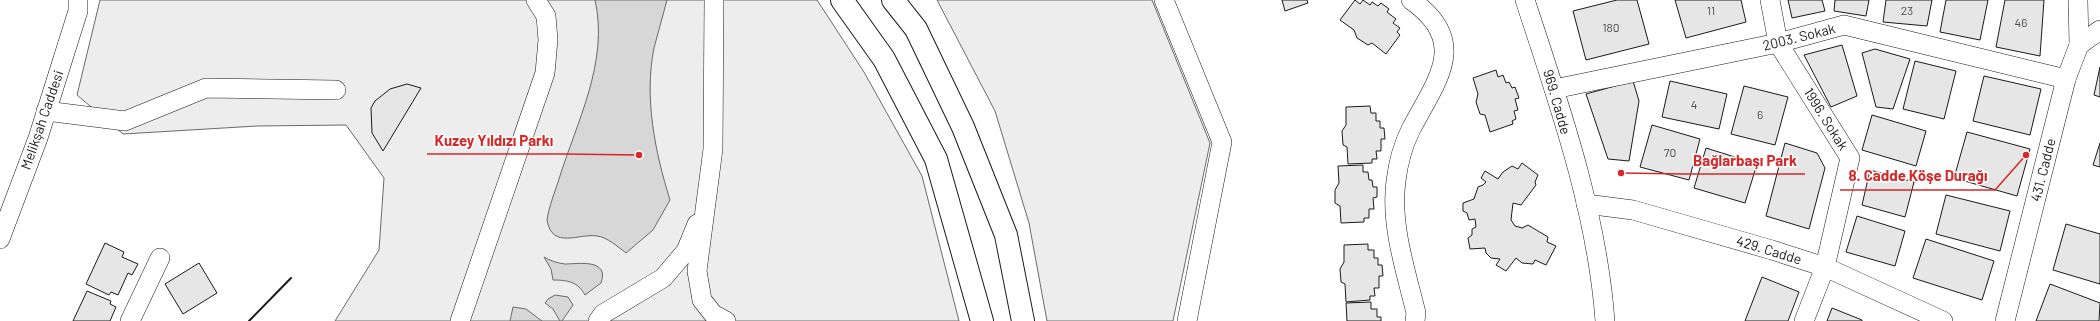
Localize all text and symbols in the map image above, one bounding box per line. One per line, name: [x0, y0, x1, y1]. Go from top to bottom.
house number: 11: [1707, 3, 1715, 17]
house number: 23: [1901, 3, 1913, 17]
house number: 46: [2015, 15, 2027, 29]
street label: 2003. Sokak: [1761, 19, 1837, 54]
house number: 180: [1602, 20, 1620, 34]
street label: 969. Cadde: [1540, 67, 1575, 136]
street label: Melikşah Caddesi: [17, 68, 66, 172]
street label: 1996. Sokak: [1801, 84, 1852, 153]
house number: 4: [1691, 97, 1697, 111]
house number: 6: [1757, 107, 1763, 121]
callout: Kuzey Yıldızı Parkı: [427, 127, 562, 154]
text: Kuzey Yıldızı Parkı: [435, 131, 553, 149]
street label: 431. Cadde: [2026, 136, 2059, 203]
house number: 70: [1664, 145, 1676, 159]
callout: Bağlarbaşı Park: [1685, 147, 1805, 174]
text: Bağlarbaşı Park: [1693, 151, 1797, 169]
callout: 8. Cadde Köşe Durağı: [1840, 163, 1995, 190]
text: 8. Cadde Köşe Durağı: [1849, 166, 1987, 184]
street label: 429. Cadde: [1734, 232, 1804, 268]

